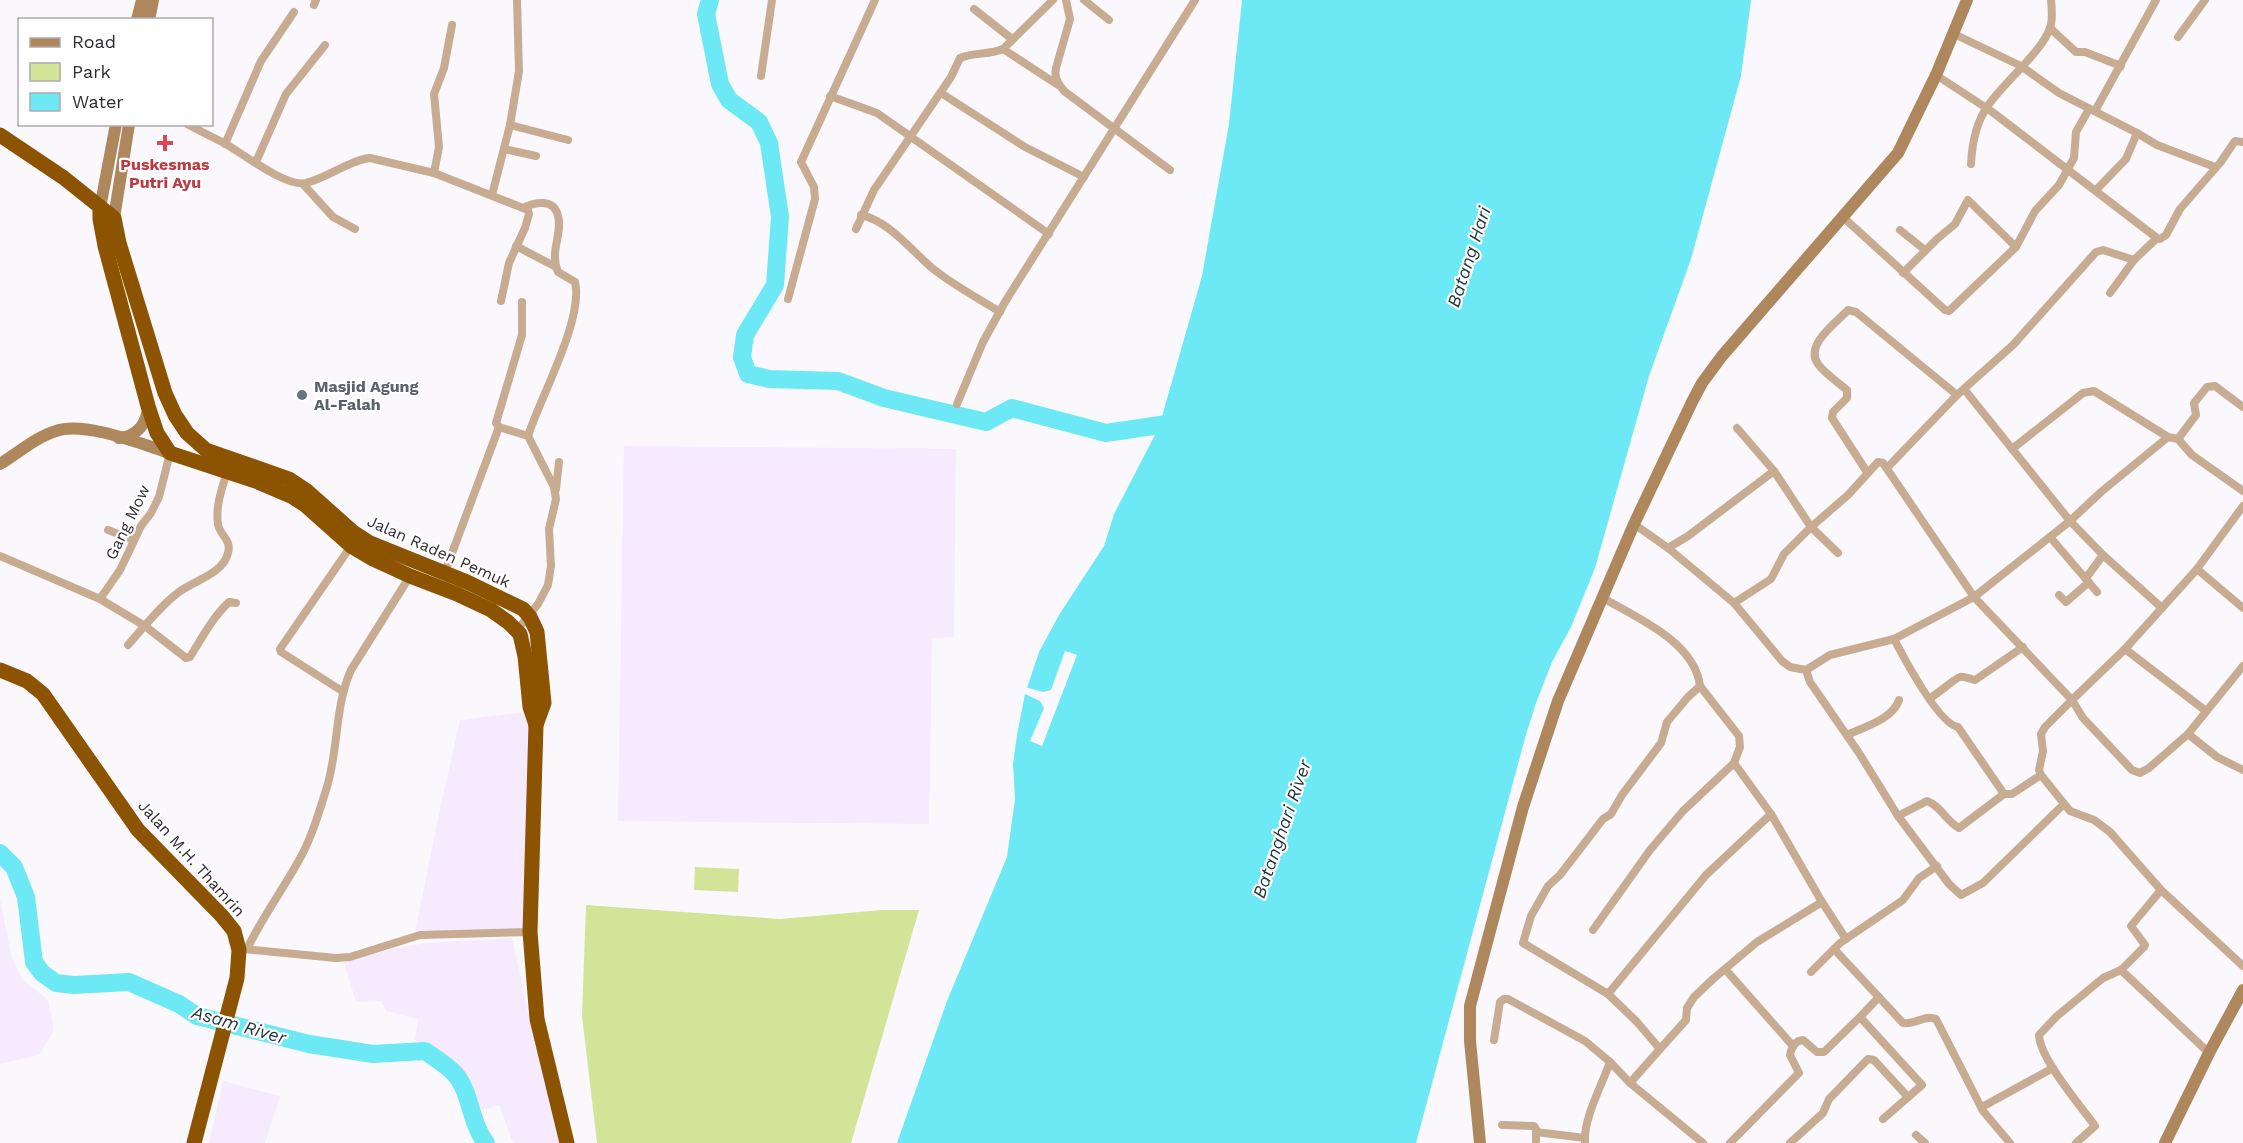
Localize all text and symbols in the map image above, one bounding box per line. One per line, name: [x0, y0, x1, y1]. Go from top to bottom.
legend: [18, 18, 213, 126]
text: Road: [72, 31, 116, 52]
text: Park: [72, 61, 111, 82]
text: Water: [72, 91, 124, 112]
marker: Puskesmas Putri Ayu: [156, 134, 174, 152]
place label: Puskesmas Putri Ayu: [120, 155, 210, 192]
water label: Batang Hari: [1442, 203, 1495, 310]
place label: Masjid Agung Al-Falah: [314, 377, 418, 414]
marker: Masjid Agung Al-Falah: [295, 388, 309, 402]
street label: Gang Mow: [101, 482, 154, 563]
street label: Jalan Raden Pemuk: [364, 511, 513, 592]
water label: Batanghari River: [1248, 756, 1315, 901]
street label: Jalan M.H. Thamrin: [134, 796, 249, 921]
water label: Asam River: [189, 1001, 290, 1048]

